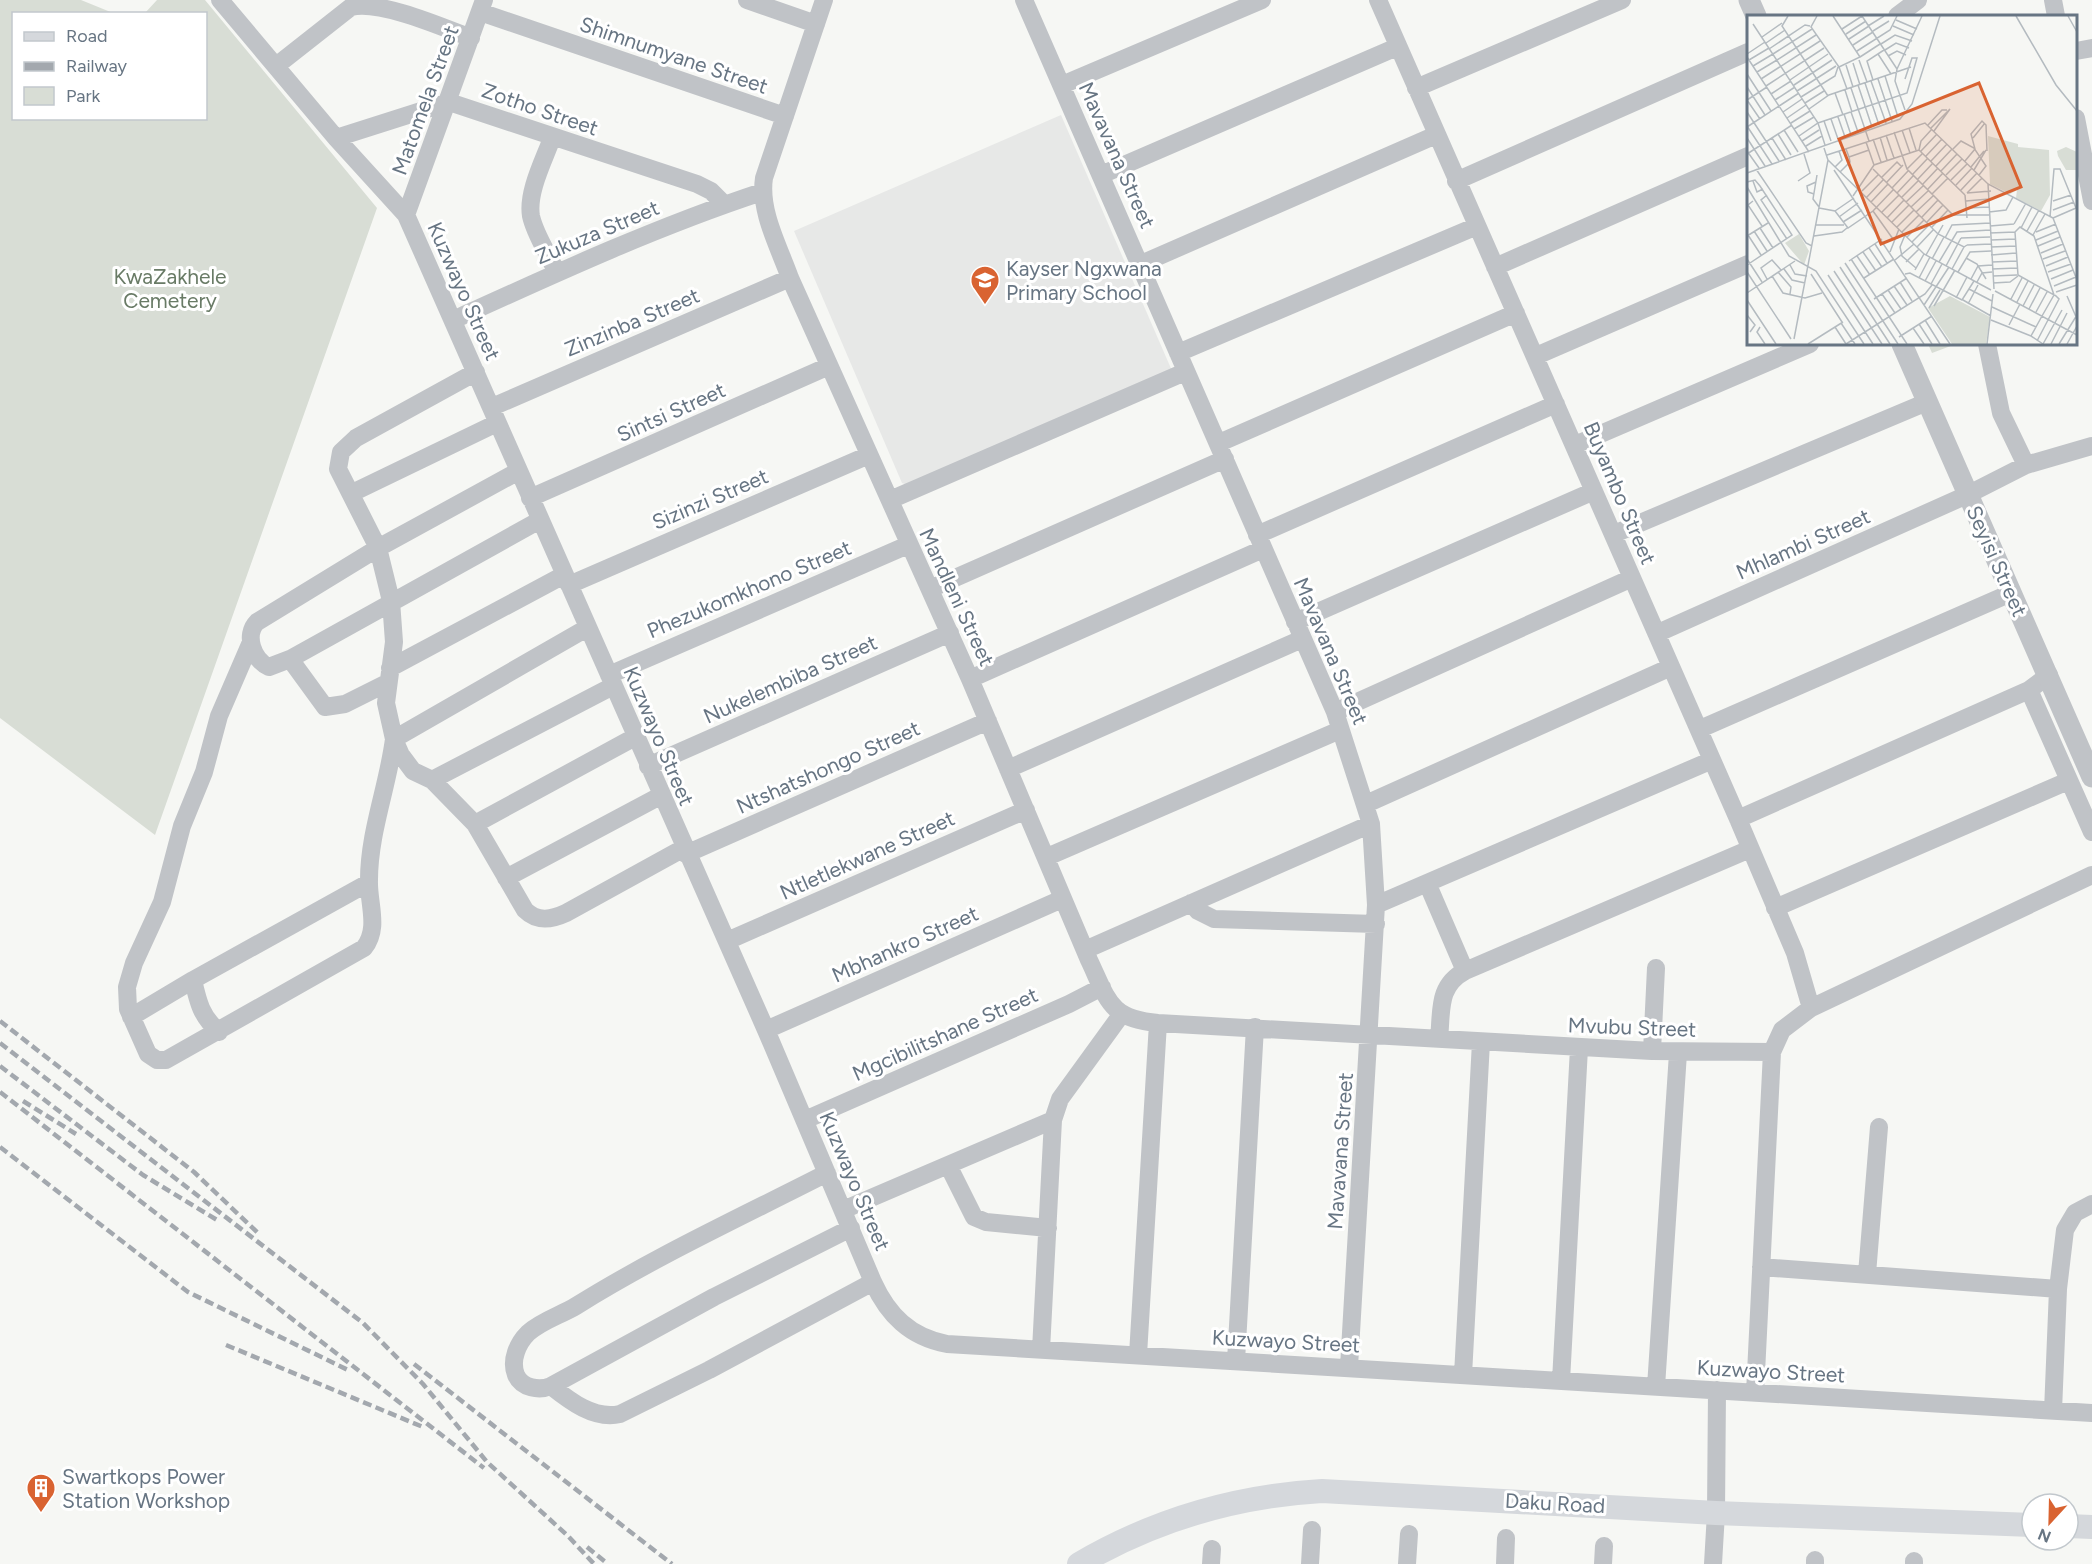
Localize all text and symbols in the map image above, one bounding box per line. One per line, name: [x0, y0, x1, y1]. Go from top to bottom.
street label: Shimnumyane Street: [577, 11, 771, 99]
legend: [12, 12, 207, 120]
inset map: [1747, 15, 2077, 345]
street label: Matomela Street: [386, 22, 464, 178]
text: Road: [66, 25, 107, 47]
text: Railway: [66, 55, 128, 77]
street label: Zotho Street: [479, 77, 602, 141]
street label: Mavavana Street: [1074, 78, 1160, 232]
text: Park: [66, 85, 101, 107]
street label: Zukuza Street: [531, 195, 663, 269]
street label: Kuzwayo Street: [422, 218, 506, 364]
place label: Kayser Ngxwana Primary School: [1006, 256, 1162, 305]
park label: KwaZakhele Cemetery: [113, 264, 227, 313]
school or university icon: Kayser Ngxwana Primary School: [969, 264, 1001, 306]
street label: Zinzinba Street: [561, 282, 703, 362]
street label: Sintsi Street: [613, 377, 729, 447]
street label: Buyambo Street: [1579, 418, 1661, 568]
street label: Sizinzi Street: [648, 463, 772, 535]
street label: Seyisi Street: [1961, 502, 2033, 620]
street label: Mhlambi Street: [1732, 503, 1874, 585]
street label: Mandleni Street: [914, 524, 1000, 670]
street label: Phezukomkhono Street: [643, 535, 855, 643]
street label: Mavavana Street: [1289, 574, 1373, 728]
street label: Nukelembiba Street: [699, 629, 881, 729]
street label: Kuzwayo Street: [618, 663, 700, 809]
street label: Ntshatshongo Street: [732, 715, 924, 819]
street label: Ntletlekwane Street: [776, 805, 958, 905]
street label: Mbhankro Street: [828, 900, 982, 987]
street label: Mgcibilitshane Street: [848, 982, 1042, 1086]
street label: Mvubu Street: [1567, 1012, 1697, 1042]
street label: Mavavana Street: [1322, 1072, 1358, 1230]
street label: Kuzwayo Street: [814, 1108, 896, 1254]
street label: Kuzwayo Street: [1211, 1325, 1361, 1357]
street label: Kuzwayo Street: [1696, 1355, 1846, 1387]
place label: Swartkops Power Station Workshop: [62, 1464, 230, 1513]
building icon: Swartkops Power Station Workshop: [25, 1472, 57, 1514]
street label: Daku Road: [1504, 1488, 1606, 1518]
north arrow: [2020, 1492, 2080, 1552]
text: N: [2035, 1524, 2054, 1547]

